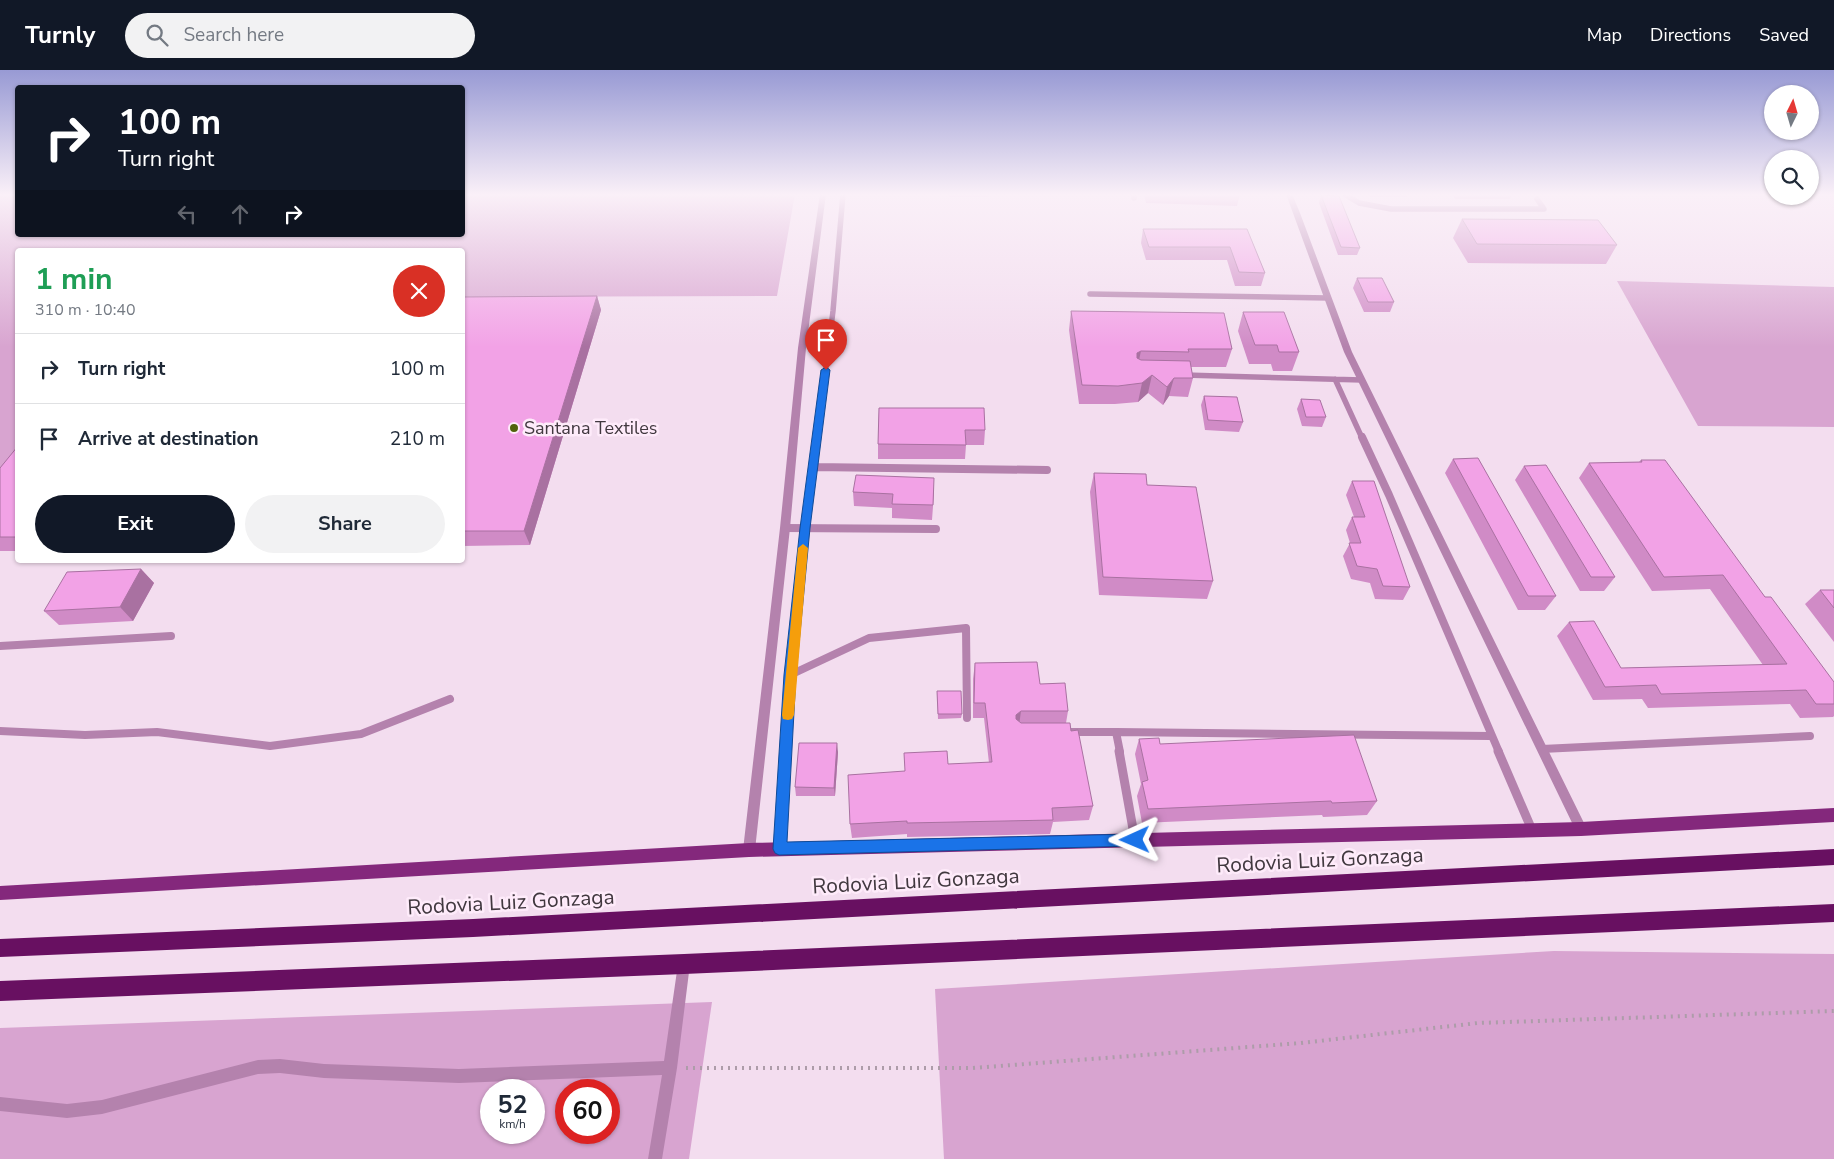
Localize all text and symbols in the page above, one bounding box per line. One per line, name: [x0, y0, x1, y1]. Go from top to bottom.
search box: [125, 13, 475, 58]
text: Turnly: [25, 19, 95, 51]
icon: search: [143, 21, 171, 49]
text: Search here: [183, 22, 284, 48]
text: Map: [1587, 23, 1622, 47]
text: Directions: [1650, 23, 1731, 47]
text: Saved: [1759, 23, 1809, 47]
north arrow: [1764, 85, 1819, 140]
map controls: [1764, 85, 1819, 205]
text: 100 m: [118, 99, 221, 146]
icon: right: [35, 105, 100, 170]
text: Turn right: [118, 144, 214, 174]
button: search: [1764, 150, 1819, 205]
icon: left: [173, 200, 201, 228]
icon: ahead: [226, 200, 254, 228]
icon: right: [279, 200, 307, 228]
text: 1 min: [35, 259, 113, 300]
button: close: [393, 265, 445, 317]
text: 310 m · 10:40: [35, 299, 136, 321]
pin: [805, 319, 847, 370]
icon: arrive: [812, 326, 840, 354]
icon: right: [35, 355, 63, 383]
text: Turn right: [78, 356, 165, 382]
text: 100 m: [390, 356, 445, 382]
place label: Santana Textiles: [524, 416, 657, 440]
marker: Santana Textiles: [508, 422, 520, 434]
icon: arrive: [35, 425, 63, 453]
text: Arrive at destination: [78, 426, 259, 452]
text: 210 m: [390, 426, 445, 452]
button: Exit: [35, 495, 235, 553]
button: Share: [245, 495, 445, 553]
position arrow: [1108, 813, 1160, 865]
street label: Rodovia Luiz Gonzaga: [1216, 841, 1424, 879]
street label: Rodovia Luiz Gonzaga: [812, 862, 1020, 900]
street label: Rodovia Luiz Gonzaga: [407, 883, 615, 921]
speed limit sign: 60: [555, 1079, 620, 1144]
text: 52: [497, 1088, 528, 1122]
text: km/h: [499, 1116, 526, 1132]

